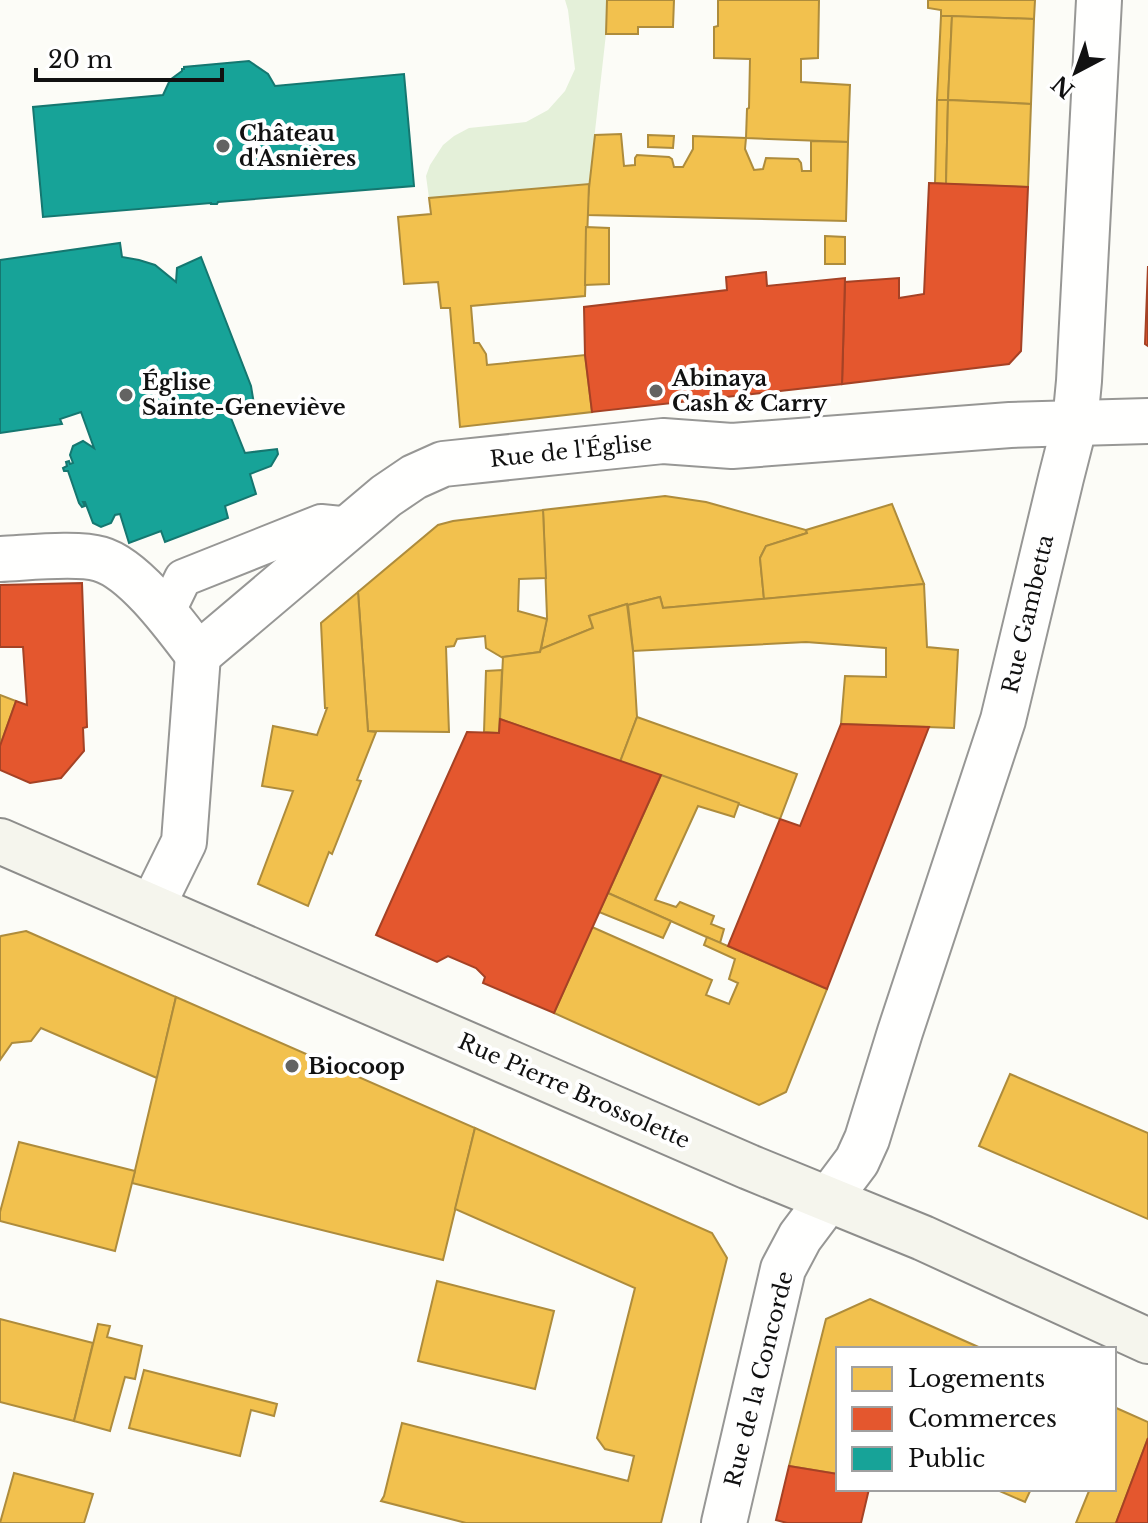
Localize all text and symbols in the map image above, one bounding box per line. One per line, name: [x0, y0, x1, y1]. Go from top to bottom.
scale bar: [36, 32, 222, 82]
north arrow: [1036, 32, 1116, 112]
text: 20 m: [48, 45, 113, 74]
text: N: [1046, 70, 1080, 104]
place label: Château d'Asnières: [239, 120, 356, 172]
marker: Château d'Asnières: [214, 137, 232, 155]
place label: Abinaya Cash & Carry: [671, 365, 828, 417]
place label: Église Sainte-Geneviève: [142, 368, 346, 421]
marker: Abinaya Cash & Carry: [647, 382, 665, 400]
marker: Église Sainte-Geneviève: [117, 386, 135, 404]
street label: Rue de l'Église: [488, 428, 653, 473]
street label: Rue Gambetta: [997, 531, 1060, 696]
street label: Rue Pierre Brossolette: [454, 1028, 694, 1154]
place label: Biocoop: [308, 1053, 405, 1080]
marker: Biocoop: [283, 1057, 301, 1075]
street label: Rue de la Concorde: [719, 1268, 799, 1490]
legend: [836, 1347, 1116, 1491]
text: Logements: [908, 1364, 1045, 1393]
text: Commerces: [908, 1404, 1057, 1433]
text: Public: [908, 1444, 985, 1473]

